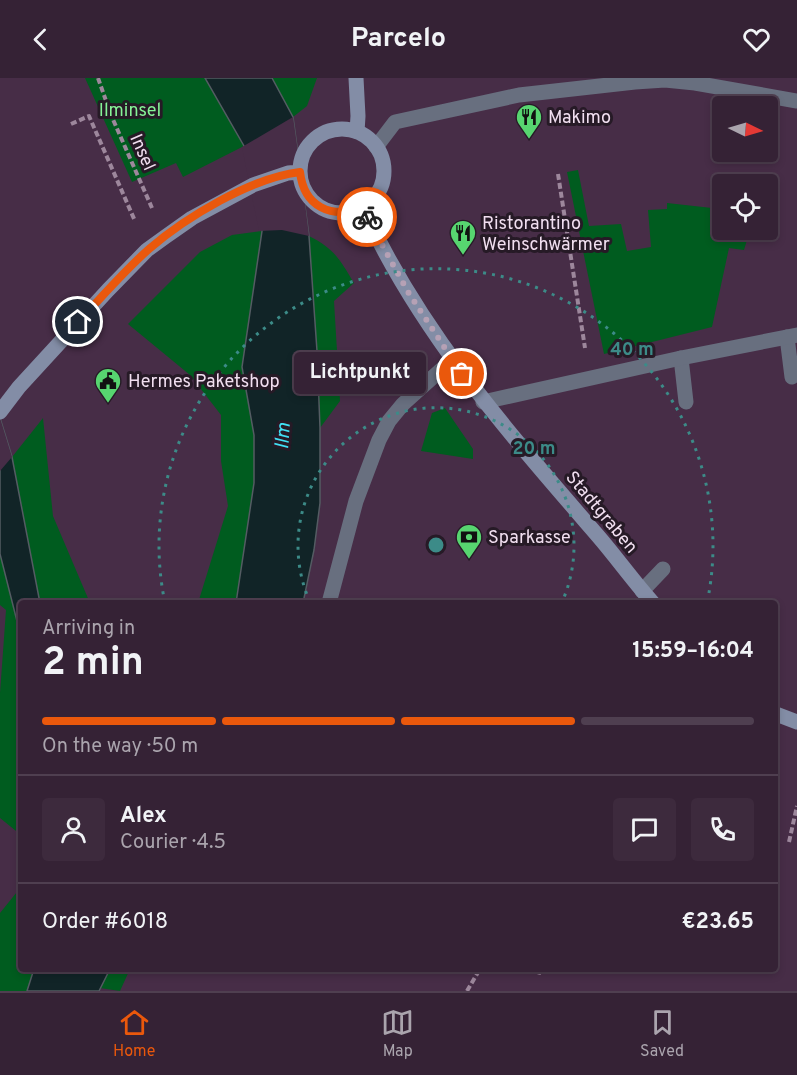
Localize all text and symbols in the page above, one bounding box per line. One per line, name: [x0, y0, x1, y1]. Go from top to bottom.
text: Parcelo: [351, 22, 446, 56]
icon: back: [24, 23, 57, 56]
icon: heart: [740, 23, 773, 56]
north arrow: [712, 96, 778, 162]
map controls: [712, 96, 778, 240]
park label: Ilminsel: [99, 100, 161, 123]
restaurant icon: Makimo: [514, 102, 544, 140]
place label: Makimo: [548, 107, 611, 130]
street label: Insel: [123, 131, 160, 175]
button: locate: [712, 174, 778, 240]
courier: [337, 187, 397, 247]
icon: bike: [351, 201, 384, 234]
place label: Ristorantino Weinschwärmer: [482, 213, 610, 257]
restaurant icon: Ristorantino Weinschwärmer: [448, 218, 478, 256]
pin: [52, 296, 103, 347]
icon: home: [61, 305, 94, 338]
text: 40 m: [610, 339, 654, 362]
pin: [436, 348, 487, 399]
callout: Lichtpunkt: [294, 353, 426, 395]
icon: bag: [445, 357, 478, 390]
text: Lichtpunkt: [310, 360, 410, 386]
public building icon: Hermes Paketshop: [93, 366, 123, 404]
place label: Hermes Paketshop: [128, 371, 280, 394]
water label: Ilm: [270, 421, 298, 450]
text: 20 m: [512, 438, 556, 461]
street label: Stadtgraben: [560, 467, 642, 559]
bank icon: Sparkasse: [454, 522, 484, 560]
place label: Sparkasse: [488, 527, 571, 550]
centre of rings: [426, 535, 446, 555]
text: Arriving in: [42, 616, 135, 642]
text: 15:59–16:04: [632, 638, 754, 665]
text: 2 min: [42, 640, 144, 689]
text: On the way · 50 m: [42, 734, 198, 760]
button: person: [42, 798, 105, 861]
button: chat: [613, 798, 676, 861]
button: phone: [691, 798, 754, 861]
text: Alex: [120, 803, 167, 830]
text: Courier · 4.5: [120, 830, 226, 856]
text: Order #6018: [42, 909, 168, 936]
text: €23.65: [682, 909, 754, 936]
tab: Home: [113, 1006, 155, 1062]
tab: Map: [381, 1006, 414, 1062]
tab: Saved: [640, 1006, 684, 1062]

